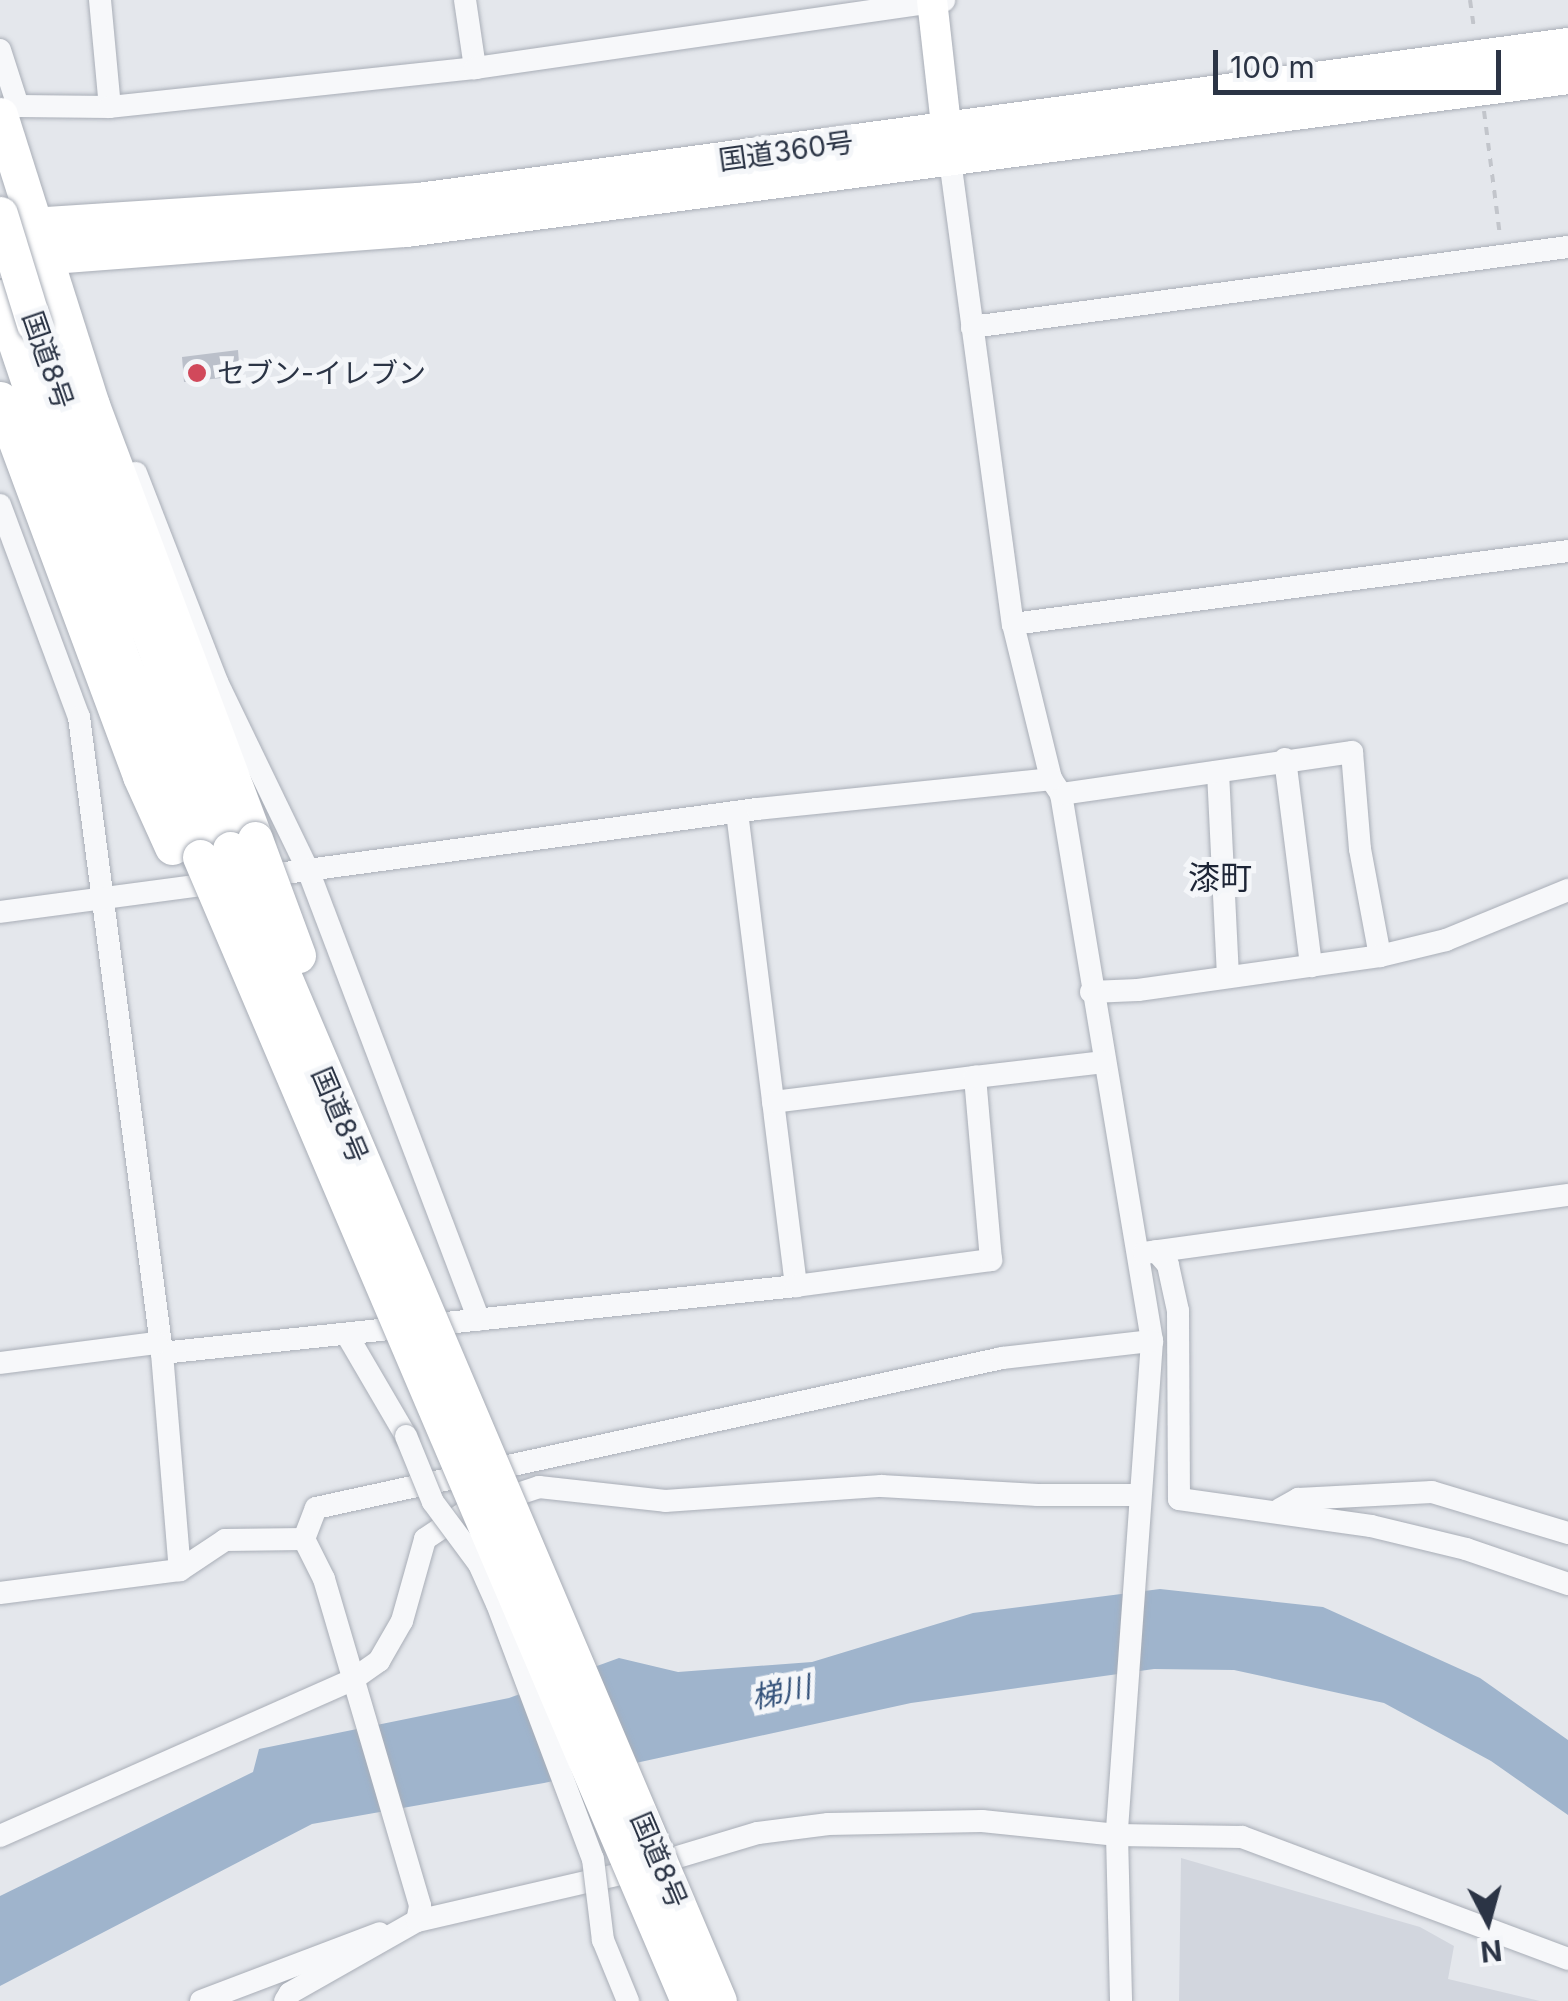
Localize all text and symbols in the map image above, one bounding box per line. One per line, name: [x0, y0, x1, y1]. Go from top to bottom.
scale bar: [1218, 30, 1506, 92]
text: 100 m: [1230, 49, 1315, 85]
street label: 国道360号: [716, 125, 856, 177]
street label: 国道8号: [16, 307, 80, 413]
place label: セブン-イレブン: [217, 356, 426, 390]
marker: セブン-イレブン: [186, 362, 208, 384]
district label: 漆町: [1188, 859, 1252, 897]
street label: 国道8号: [305, 1062, 375, 1168]
water label: 梯川: [748, 1668, 814, 1716]
street label: 国道8号: [624, 1807, 694, 1913]
north arrow: [1438, 1871, 1538, 1971]
text: N: [1479, 1933, 1504, 1969]

